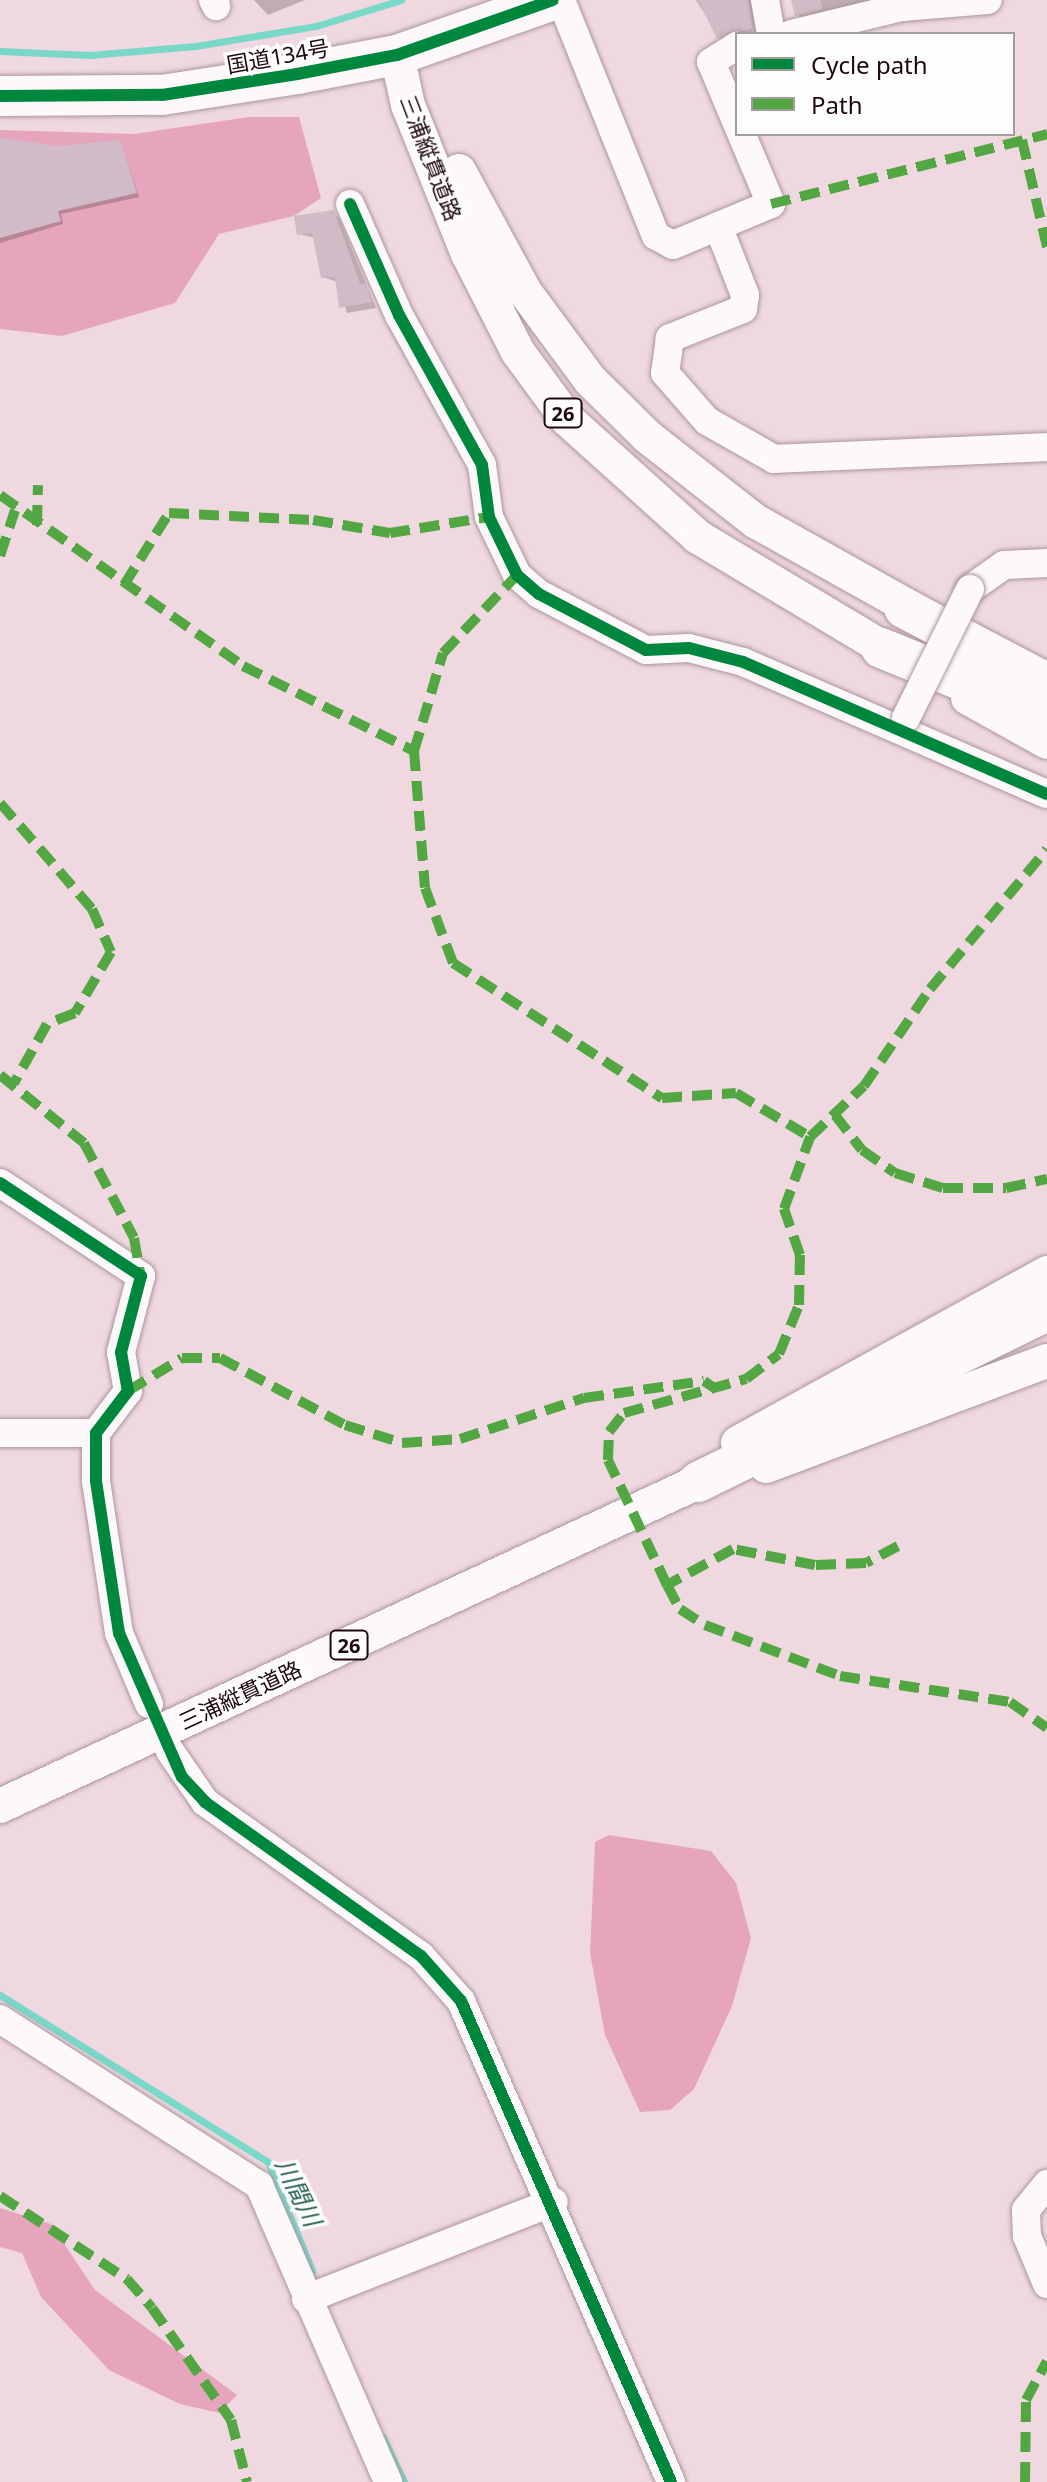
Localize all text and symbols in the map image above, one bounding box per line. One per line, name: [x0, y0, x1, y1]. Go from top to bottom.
legend: [735, 32, 1015, 136]
street label: 国道134号: [225, 34, 331, 78]
text: Cycle path: [811, 48, 928, 81]
text: Path: [811, 88, 862, 121]
street label: 三浦縦貫道路: [395, 92, 467, 224]
road number: 26: [543, 397, 583, 429]
road number: 26: [329, 1629, 369, 1661]
street label: 三浦縦貫道路: [175, 1655, 305, 1735]
water label: 川間川: [270, 2153, 328, 2231]

